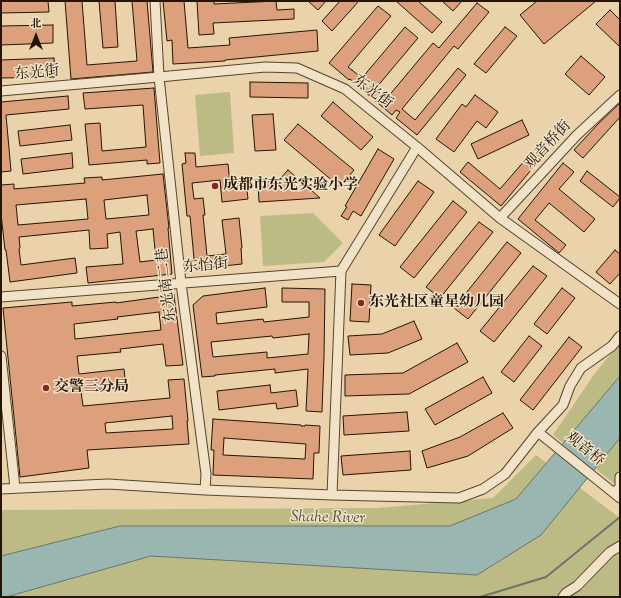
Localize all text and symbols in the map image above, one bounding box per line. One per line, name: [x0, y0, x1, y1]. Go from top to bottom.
north arrow: [16, 16, 56, 56]
text: 北: [31, 16, 42, 32]
street label: 东光街: [14, 63, 60, 85]
street label: 东光街: [349, 72, 395, 114]
street label: 观音桥街: [522, 118, 576, 174]
place label: 成都市东光实验小学: [223, 177, 358, 195]
marker: 成都市东光实验小学: [210, 181, 220, 191]
street label: 东光南二巷: [154, 247, 182, 323]
street label: 东怡街: [183, 256, 229, 278]
place label: 东光社区童星幼儿园: [369, 294, 504, 312]
marker: 东光社区童星幼儿园: [356, 298, 366, 308]
place label: 交警三分局: [54, 379, 129, 397]
marker: 交警三分局: [41, 383, 51, 393]
street label: 观音桥: [561, 429, 607, 471]
water label: Shahe River: [291, 509, 365, 529]

